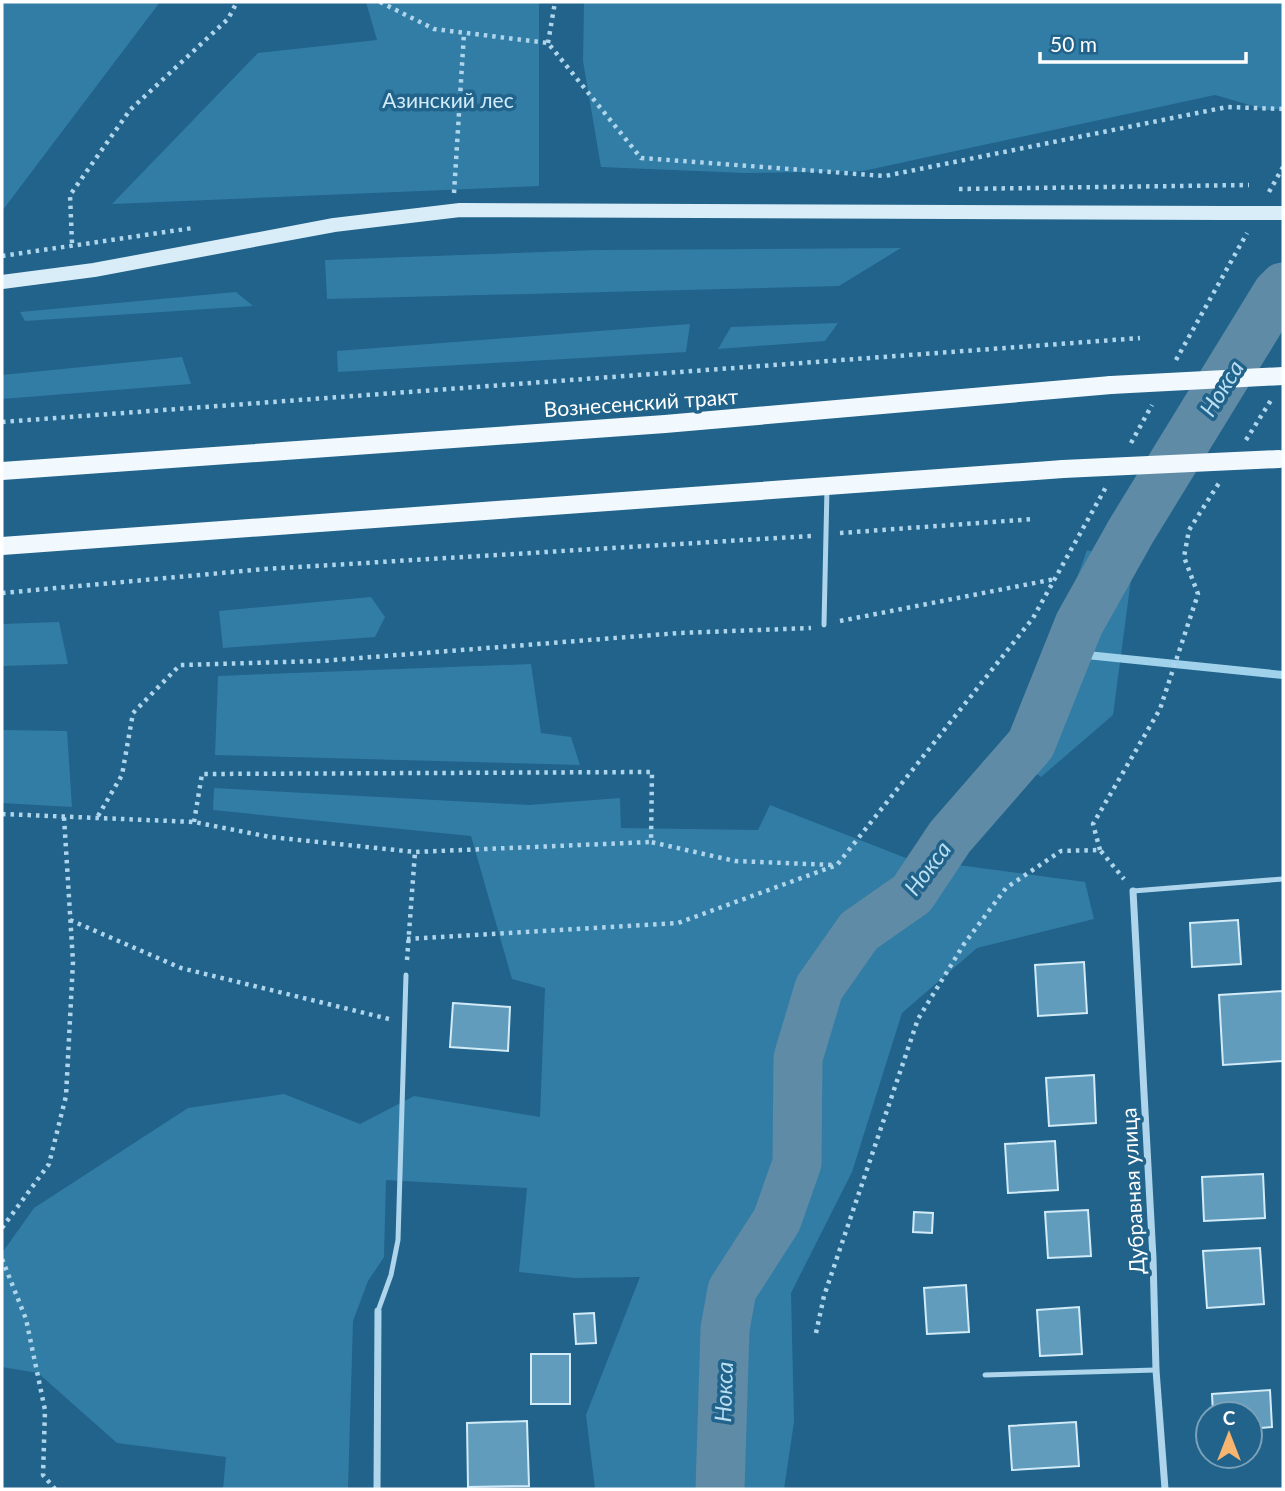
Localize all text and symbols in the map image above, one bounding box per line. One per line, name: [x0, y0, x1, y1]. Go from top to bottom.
scale bar: [1040, 21, 1246, 65]
text: 50 m: [1050, 31, 1097, 56]
park label: Азинский лес: [382, 87, 514, 112]
water label: Нокса: [1193, 355, 1249, 421]
street label: Вознесенский тракт: [543, 383, 739, 421]
water label: Нокса: [898, 835, 956, 901]
street label: Дубравная улица: [1115, 1107, 1149, 1275]
water label: Нокса: [708, 1361, 738, 1423]
north arrow: [1194, 1400, 1264, 1470]
text: С: [1223, 1406, 1236, 1429]

